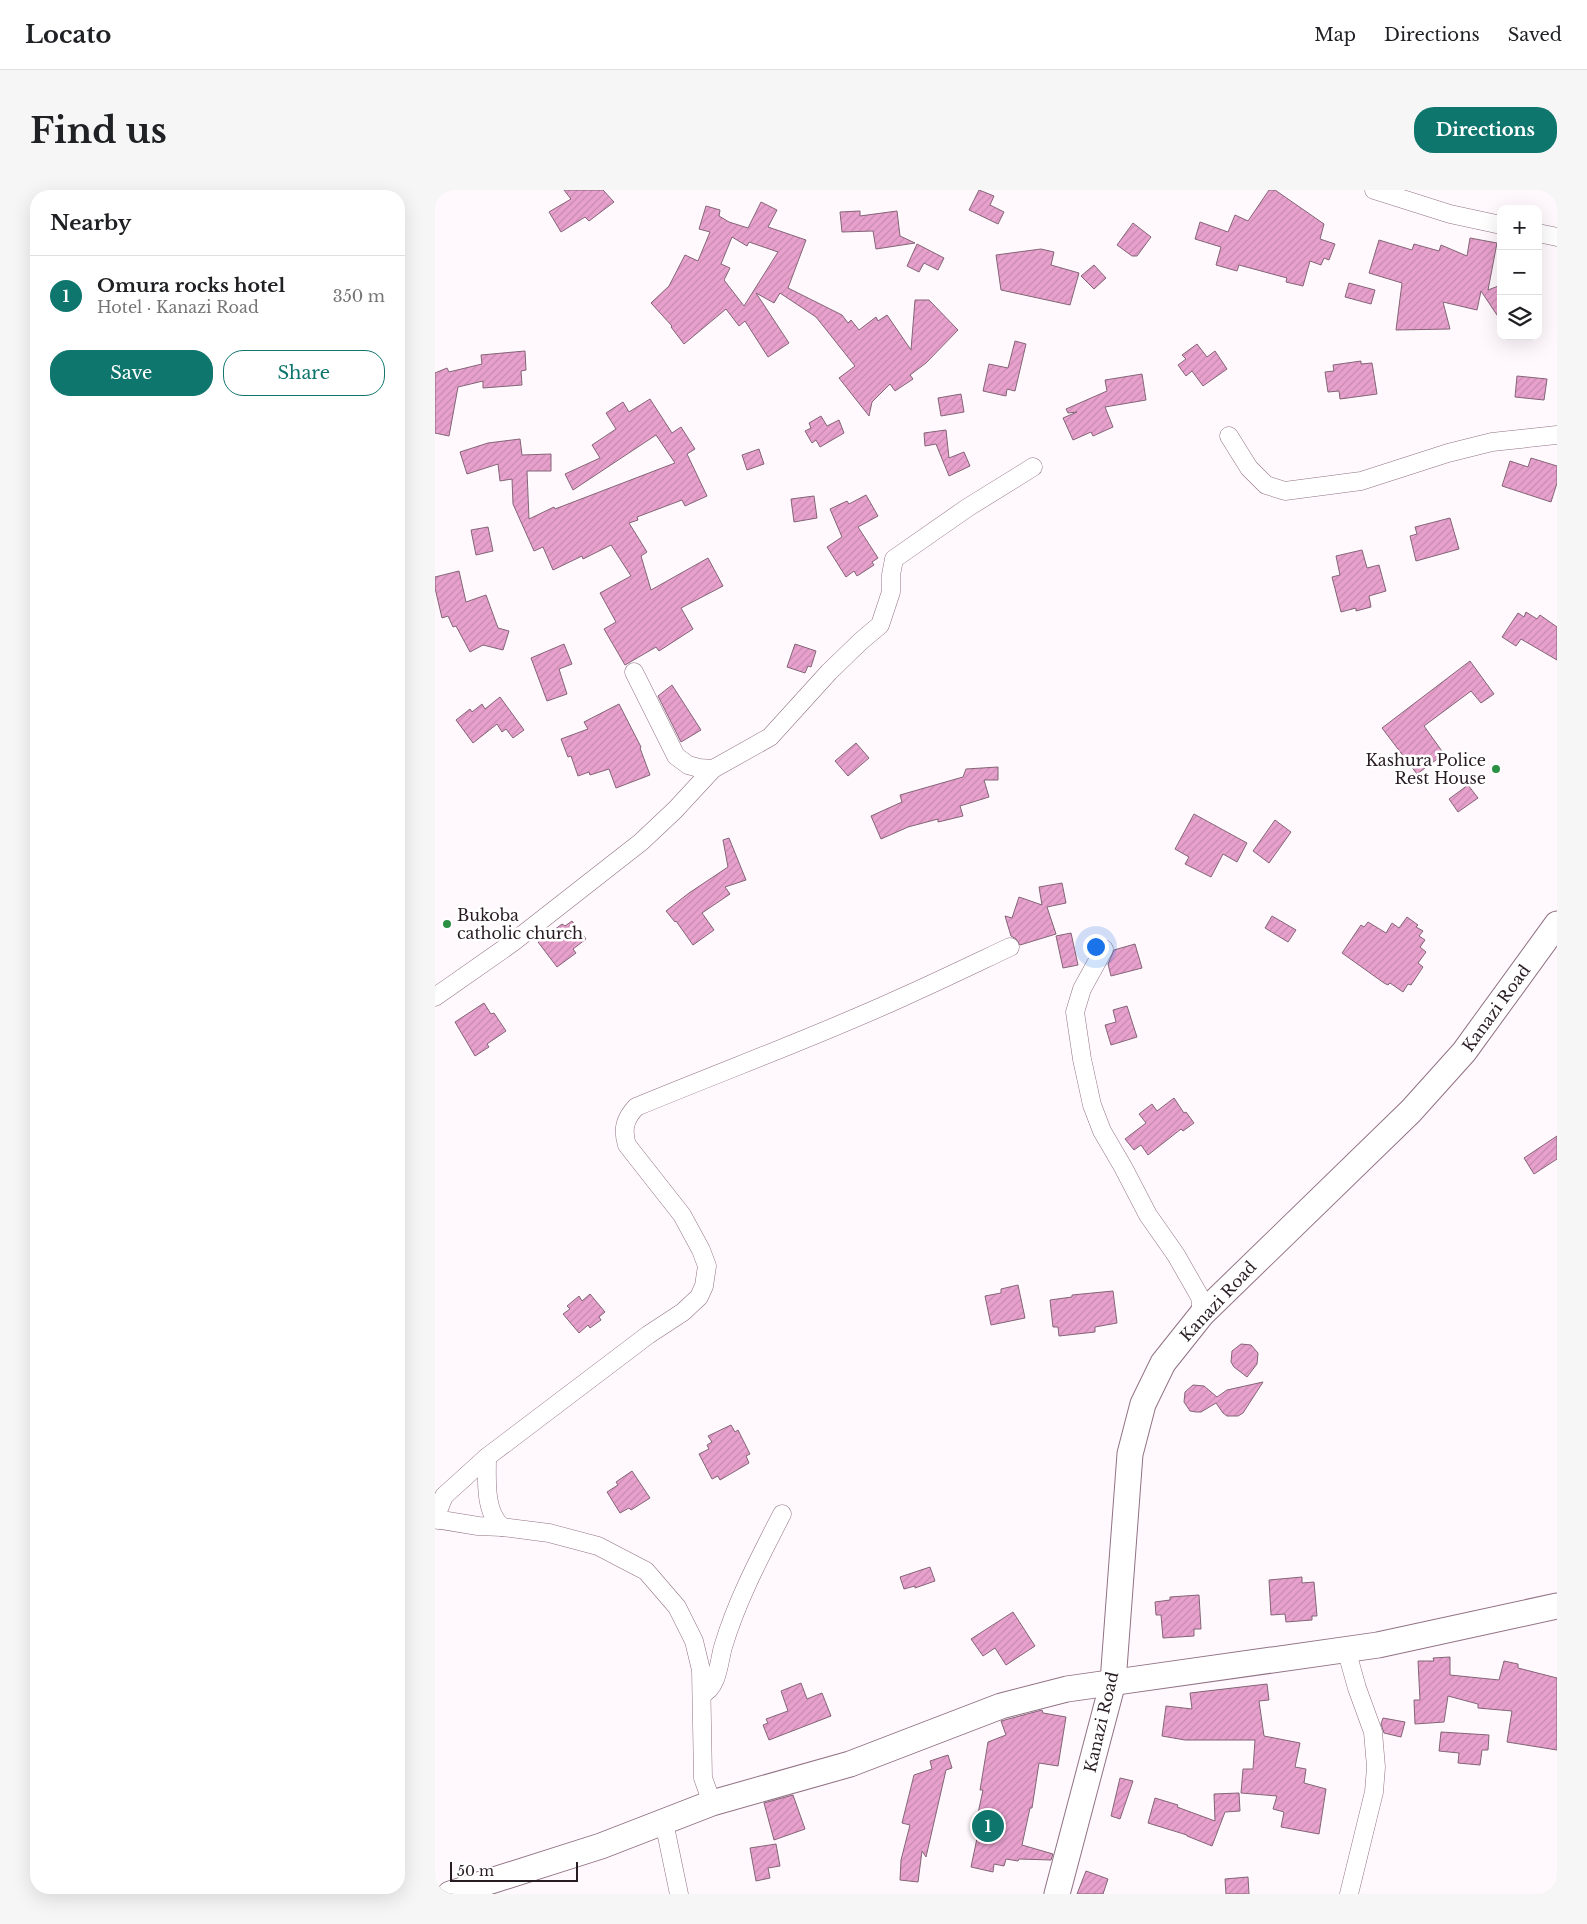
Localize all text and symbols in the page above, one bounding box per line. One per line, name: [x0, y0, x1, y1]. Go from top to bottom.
text: Locato: [25, 20, 111, 49]
text: Map: [1314, 24, 1356, 46]
text: Directions: [1384, 24, 1480, 46]
text: Saved: [1508, 24, 1562, 46]
button: Directions: [1414, 107, 1557, 153]
text: Find us: [30, 109, 167, 152]
map controls: [1497, 205, 1542, 340]
button: +: [1497, 205, 1542, 250]
text: Nearby: [50, 210, 131, 236]
button: −: [1497, 250, 1542, 295]
text: Omura rocks hotel: [97, 274, 285, 297]
text: 1: [63, 286, 69, 306]
text: 350 m: [333, 286, 385, 306]
button: layers: [1497, 295, 1542, 340]
text: Hotel · Kanazi Road: [97, 297, 259, 317]
button: Save: [50, 350, 213, 396]
button: Share: [223, 350, 385, 396]
place label: Kashura Police Rest House: [1365, 750, 1486, 788]
marker: Kashura Police Rest House: [1490, 763, 1502, 775]
place label: Bukoba catholic church: [457, 905, 583, 943]
marker: Bukoba catholic church: [441, 918, 453, 930]
your location: [1083, 934, 1109, 960]
street label: Kanazi Road: [1458, 960, 1534, 1055]
street label: Kanazi Road: [1176, 1256, 1260, 1345]
street label: Kanazi Road: [1080, 1670, 1122, 1774]
pin: 1: [972, 1807, 1004, 1845]
scale bar: [450, 1859, 577, 1882]
text: 50 m: [457, 1862, 494, 1880]

